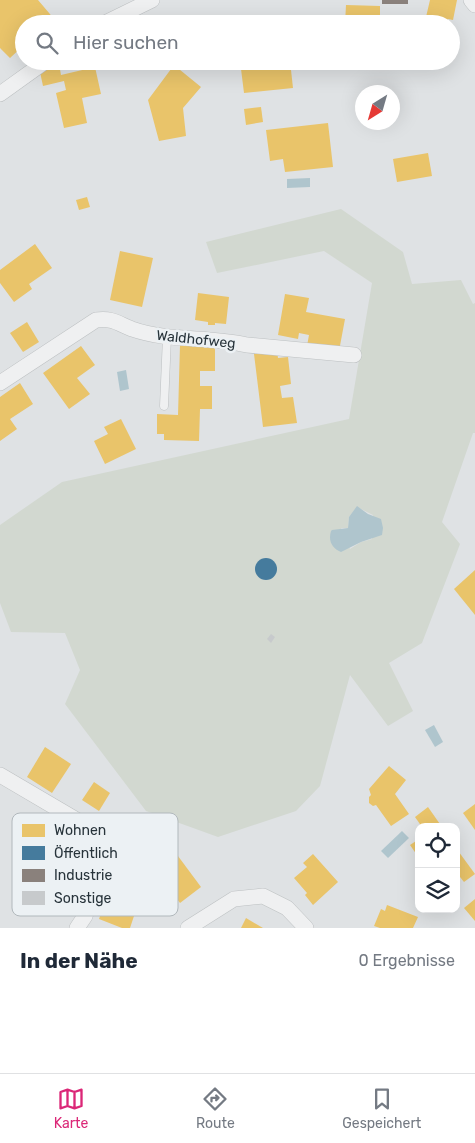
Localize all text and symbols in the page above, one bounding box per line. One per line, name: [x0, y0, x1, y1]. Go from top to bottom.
search box: [15, 15, 460, 70]
icon: search: [33, 29, 61, 57]
text: Hier suchen: [73, 31, 179, 54]
north arrow: [355, 85, 400, 130]
street label: Waldhofweg: [156, 327, 236, 352]
legend: [12, 813, 178, 916]
text: Wohnen: [54, 822, 106, 839]
map controls: [415, 823, 460, 913]
button: locate: [415, 823, 460, 868]
text: Öffentlich: [54, 845, 118, 862]
text: Industrie: [54, 867, 112, 884]
button: layers: [415, 868, 460, 913]
text: Sonstige: [54, 890, 112, 907]
text: In der Nähe: [20, 948, 138, 973]
text: 0 Ergebnisse: [358, 951, 455, 970]
tab: Karte: [54, 1085, 88, 1132]
tab: Route: [196, 1085, 235, 1132]
tab: Gespeichert: [342, 1085, 421, 1132]

